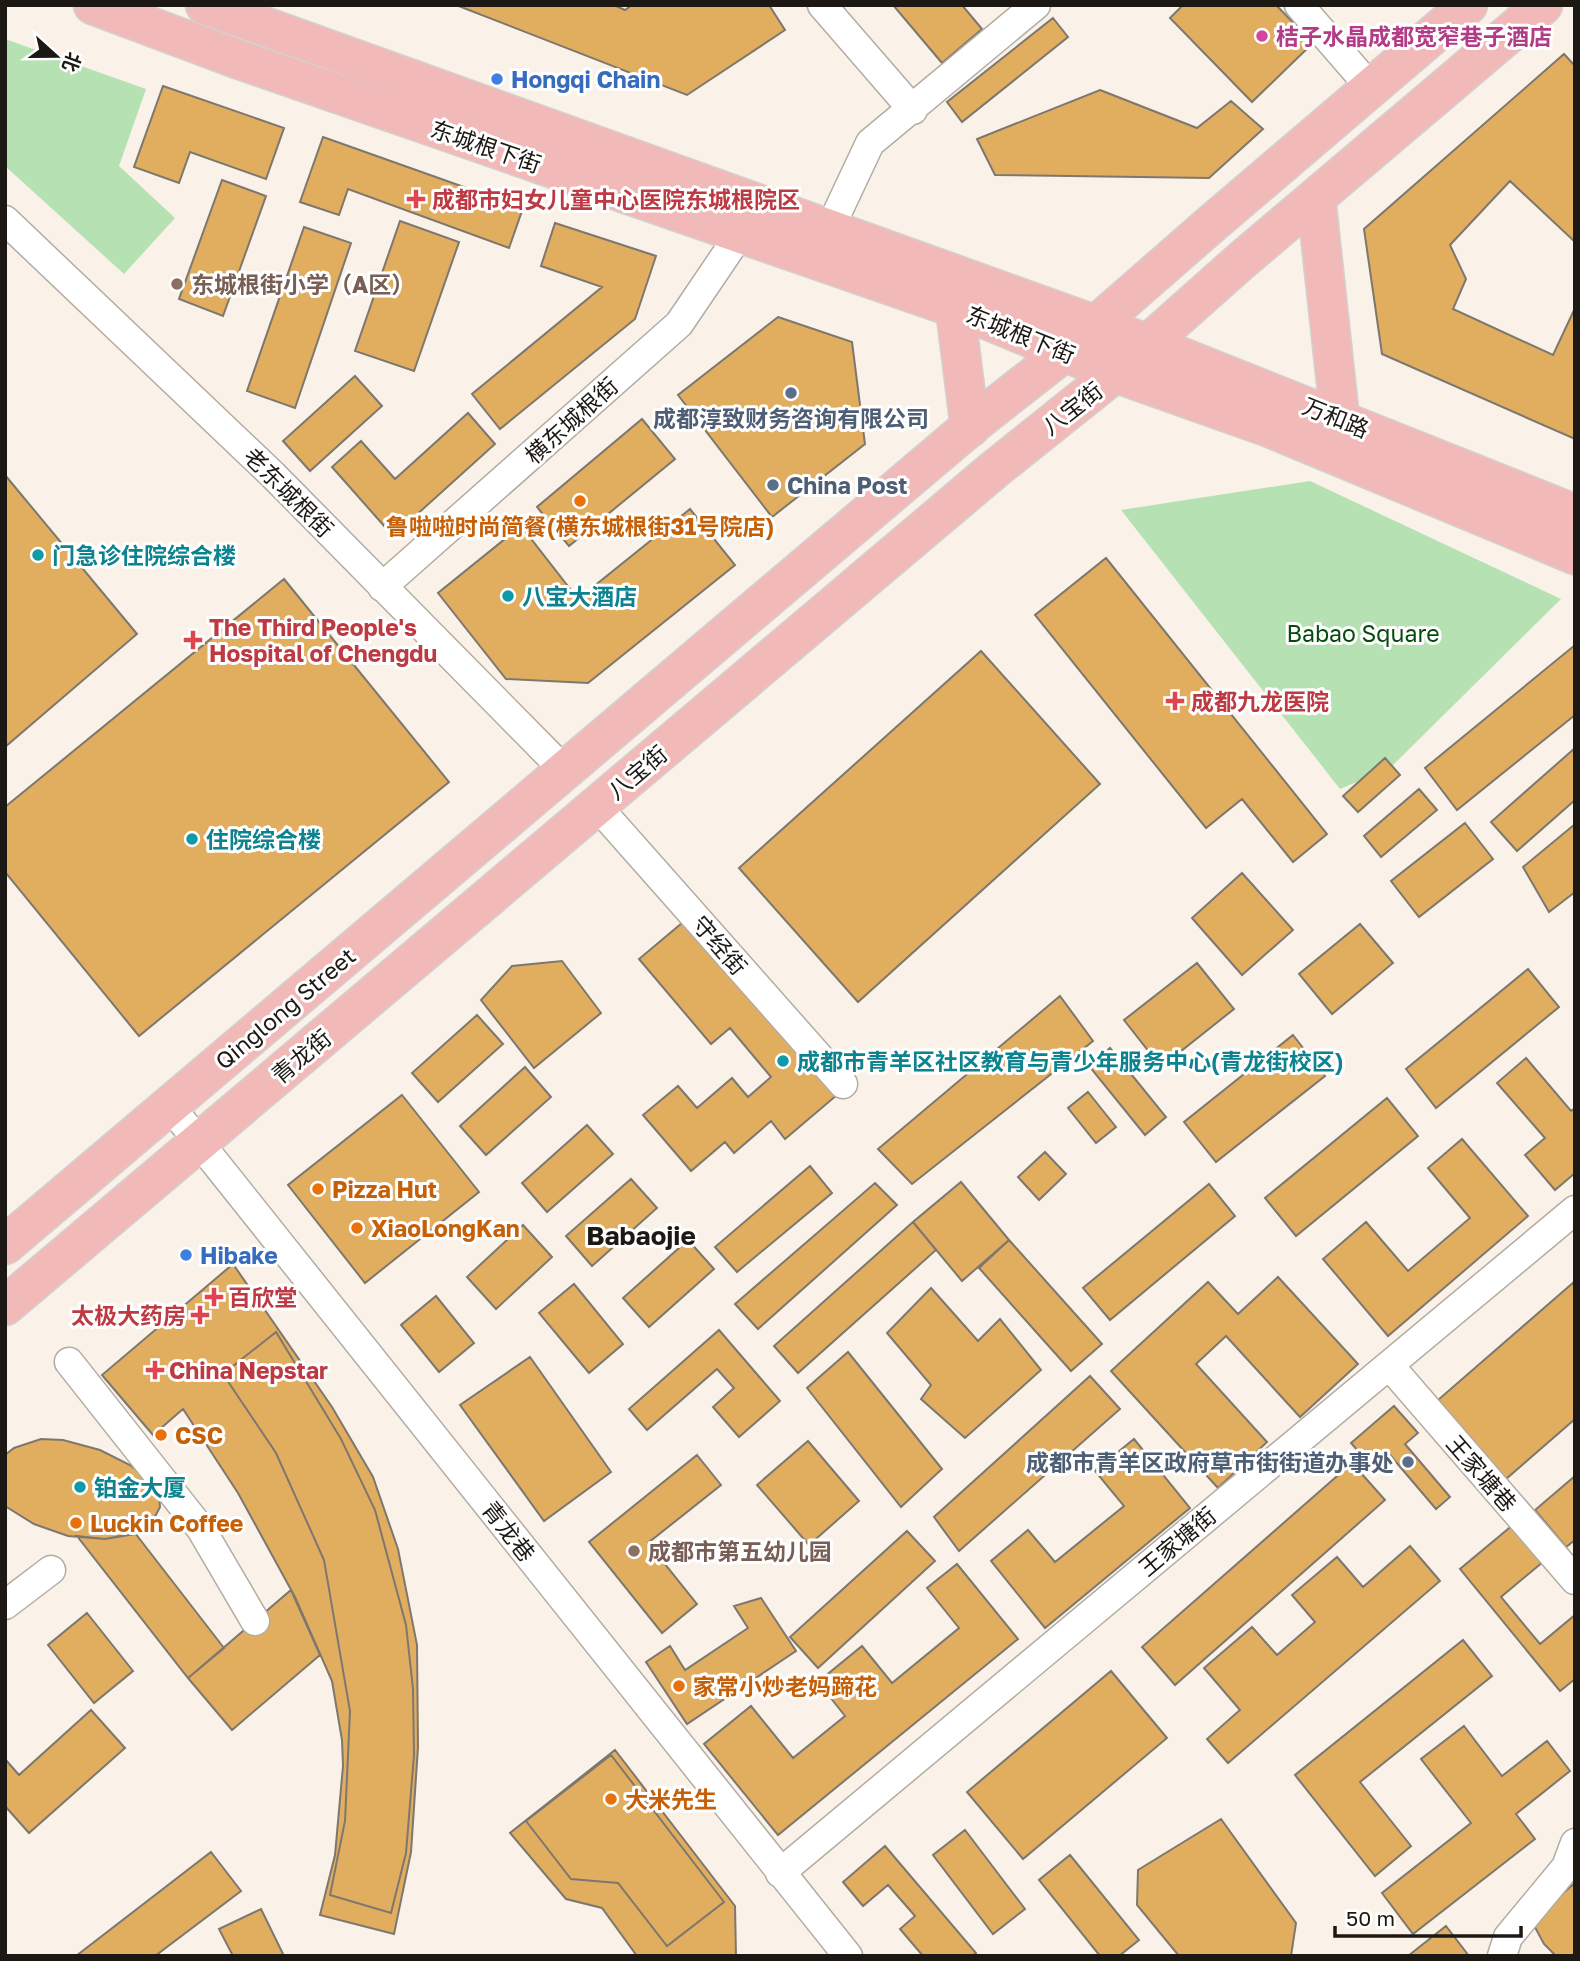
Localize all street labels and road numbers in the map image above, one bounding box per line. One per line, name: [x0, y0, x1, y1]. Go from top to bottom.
street label: 东城根下街: [427, 114, 545, 178]
street label: 东城根下街: [962, 299, 1080, 369]
street label: 横东城根街: [519, 371, 623, 469]
street label: 八宝街: [1036, 376, 1108, 440]
street label: 万和路: [1299, 391, 1373, 443]
street label: 老东城根街: [238, 441, 340, 543]
street label: 八宝街: [602, 739, 672, 805]
street label: 守经街: [687, 910, 753, 980]
street label: Qinglong Street: [209, 941, 361, 1075]
street label: 青龙街: [266, 1023, 336, 1089]
street label: 王家塘巷: [1441, 1429, 1523, 1517]
street label: 青龙巷: [477, 1495, 541, 1567]
street label: 王家塘街: [1133, 1501, 1221, 1581]

